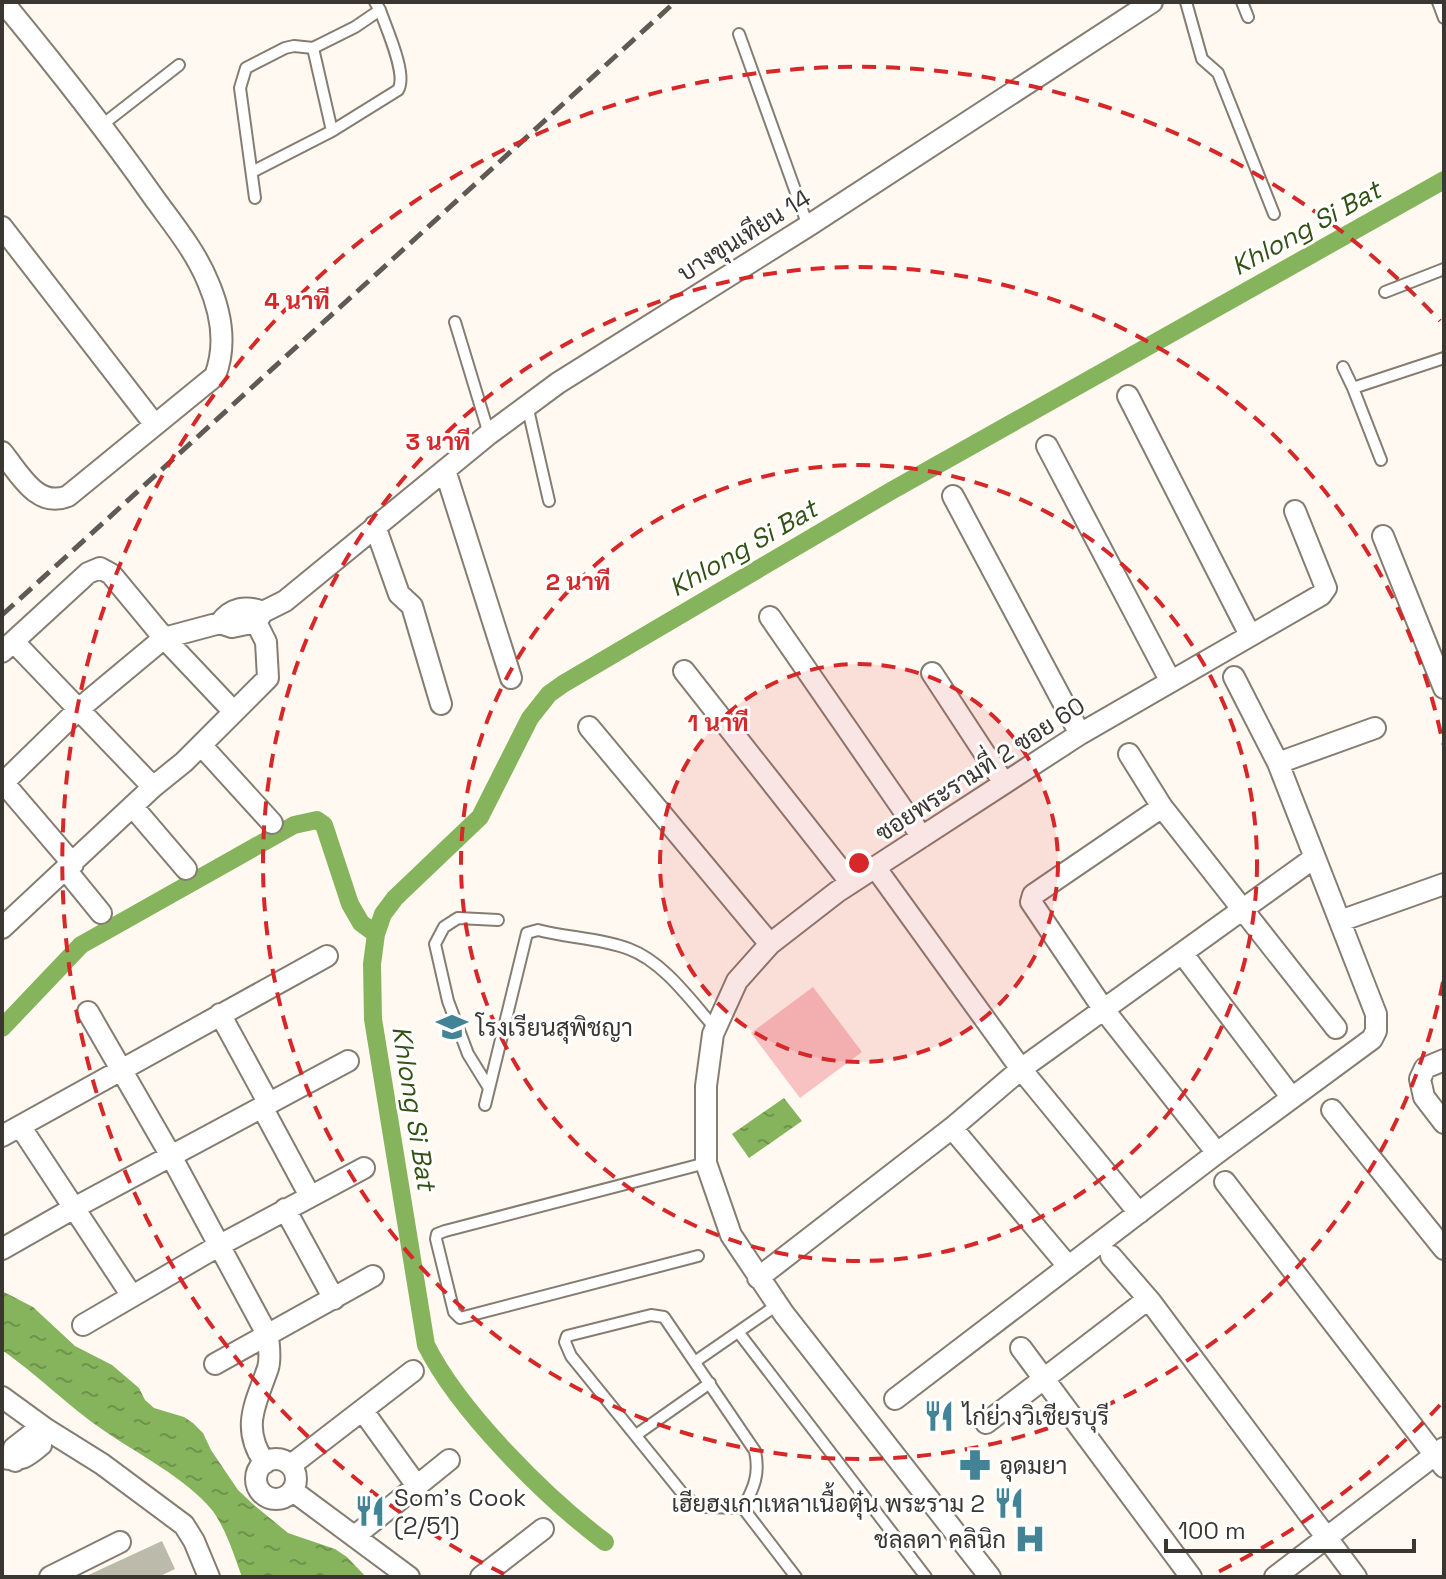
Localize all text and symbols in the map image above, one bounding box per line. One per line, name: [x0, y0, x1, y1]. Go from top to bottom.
water label: Khlong Si Bat: [1225, 172, 1389, 283]
street label: บางขุนเทียน 14: [672, 182, 817, 289]
text: 4 นาที: [264, 285, 330, 316]
text: 3 นาที: [406, 426, 470, 457]
water label: Khlong Si Bat: [663, 491, 825, 604]
text: 2 นาที: [546, 566, 610, 597]
street label: ซอยพระรามที่ 2 ซอย 60: [867, 685, 1091, 848]
text: 1 นาที: [687, 707, 749, 738]
centre of rings: [845, 849, 873, 877]
school or university icon: โรงเรียนสุพิชญา: [435, 1010, 469, 1044]
place label: โรงเรียนสุพิชญา: [474, 1012, 633, 1044]
water label: Khlong Si Bat: [384, 1023, 444, 1195]
restaurant icon: ไก่ย่างวิเชียรบุรี: [922, 1399, 956, 1433]
place label: ไก่ย่างวิเชียรบุรี: [961, 1401, 1109, 1433]
pharmacy icon: อุดมยา: [958, 1448, 992, 1482]
place label: อุดมยา: [999, 1450, 1067, 1482]
place label: Som's Cook (2/51): [394, 1482, 526, 1541]
place label: เฮียฮงเกาเหลาเนื้อตุ๋น พระราม 2: [671, 1482, 985, 1520]
restaurant icon: เฮียฮงเกาเหลาเนื้อตุ๋น พระราม 2: [992, 1486, 1026, 1520]
restaurant icon: Som's Cook (2/51): [353, 1494, 387, 1528]
scale bar: [1166, 1503, 1414, 1553]
text: 100 m: [1178, 1515, 1246, 1546]
hospital icon: ชลลดา คลินิก: [1013, 1522, 1047, 1556]
place label: ชลลดา คลินิก: [874, 1524, 1006, 1555]

